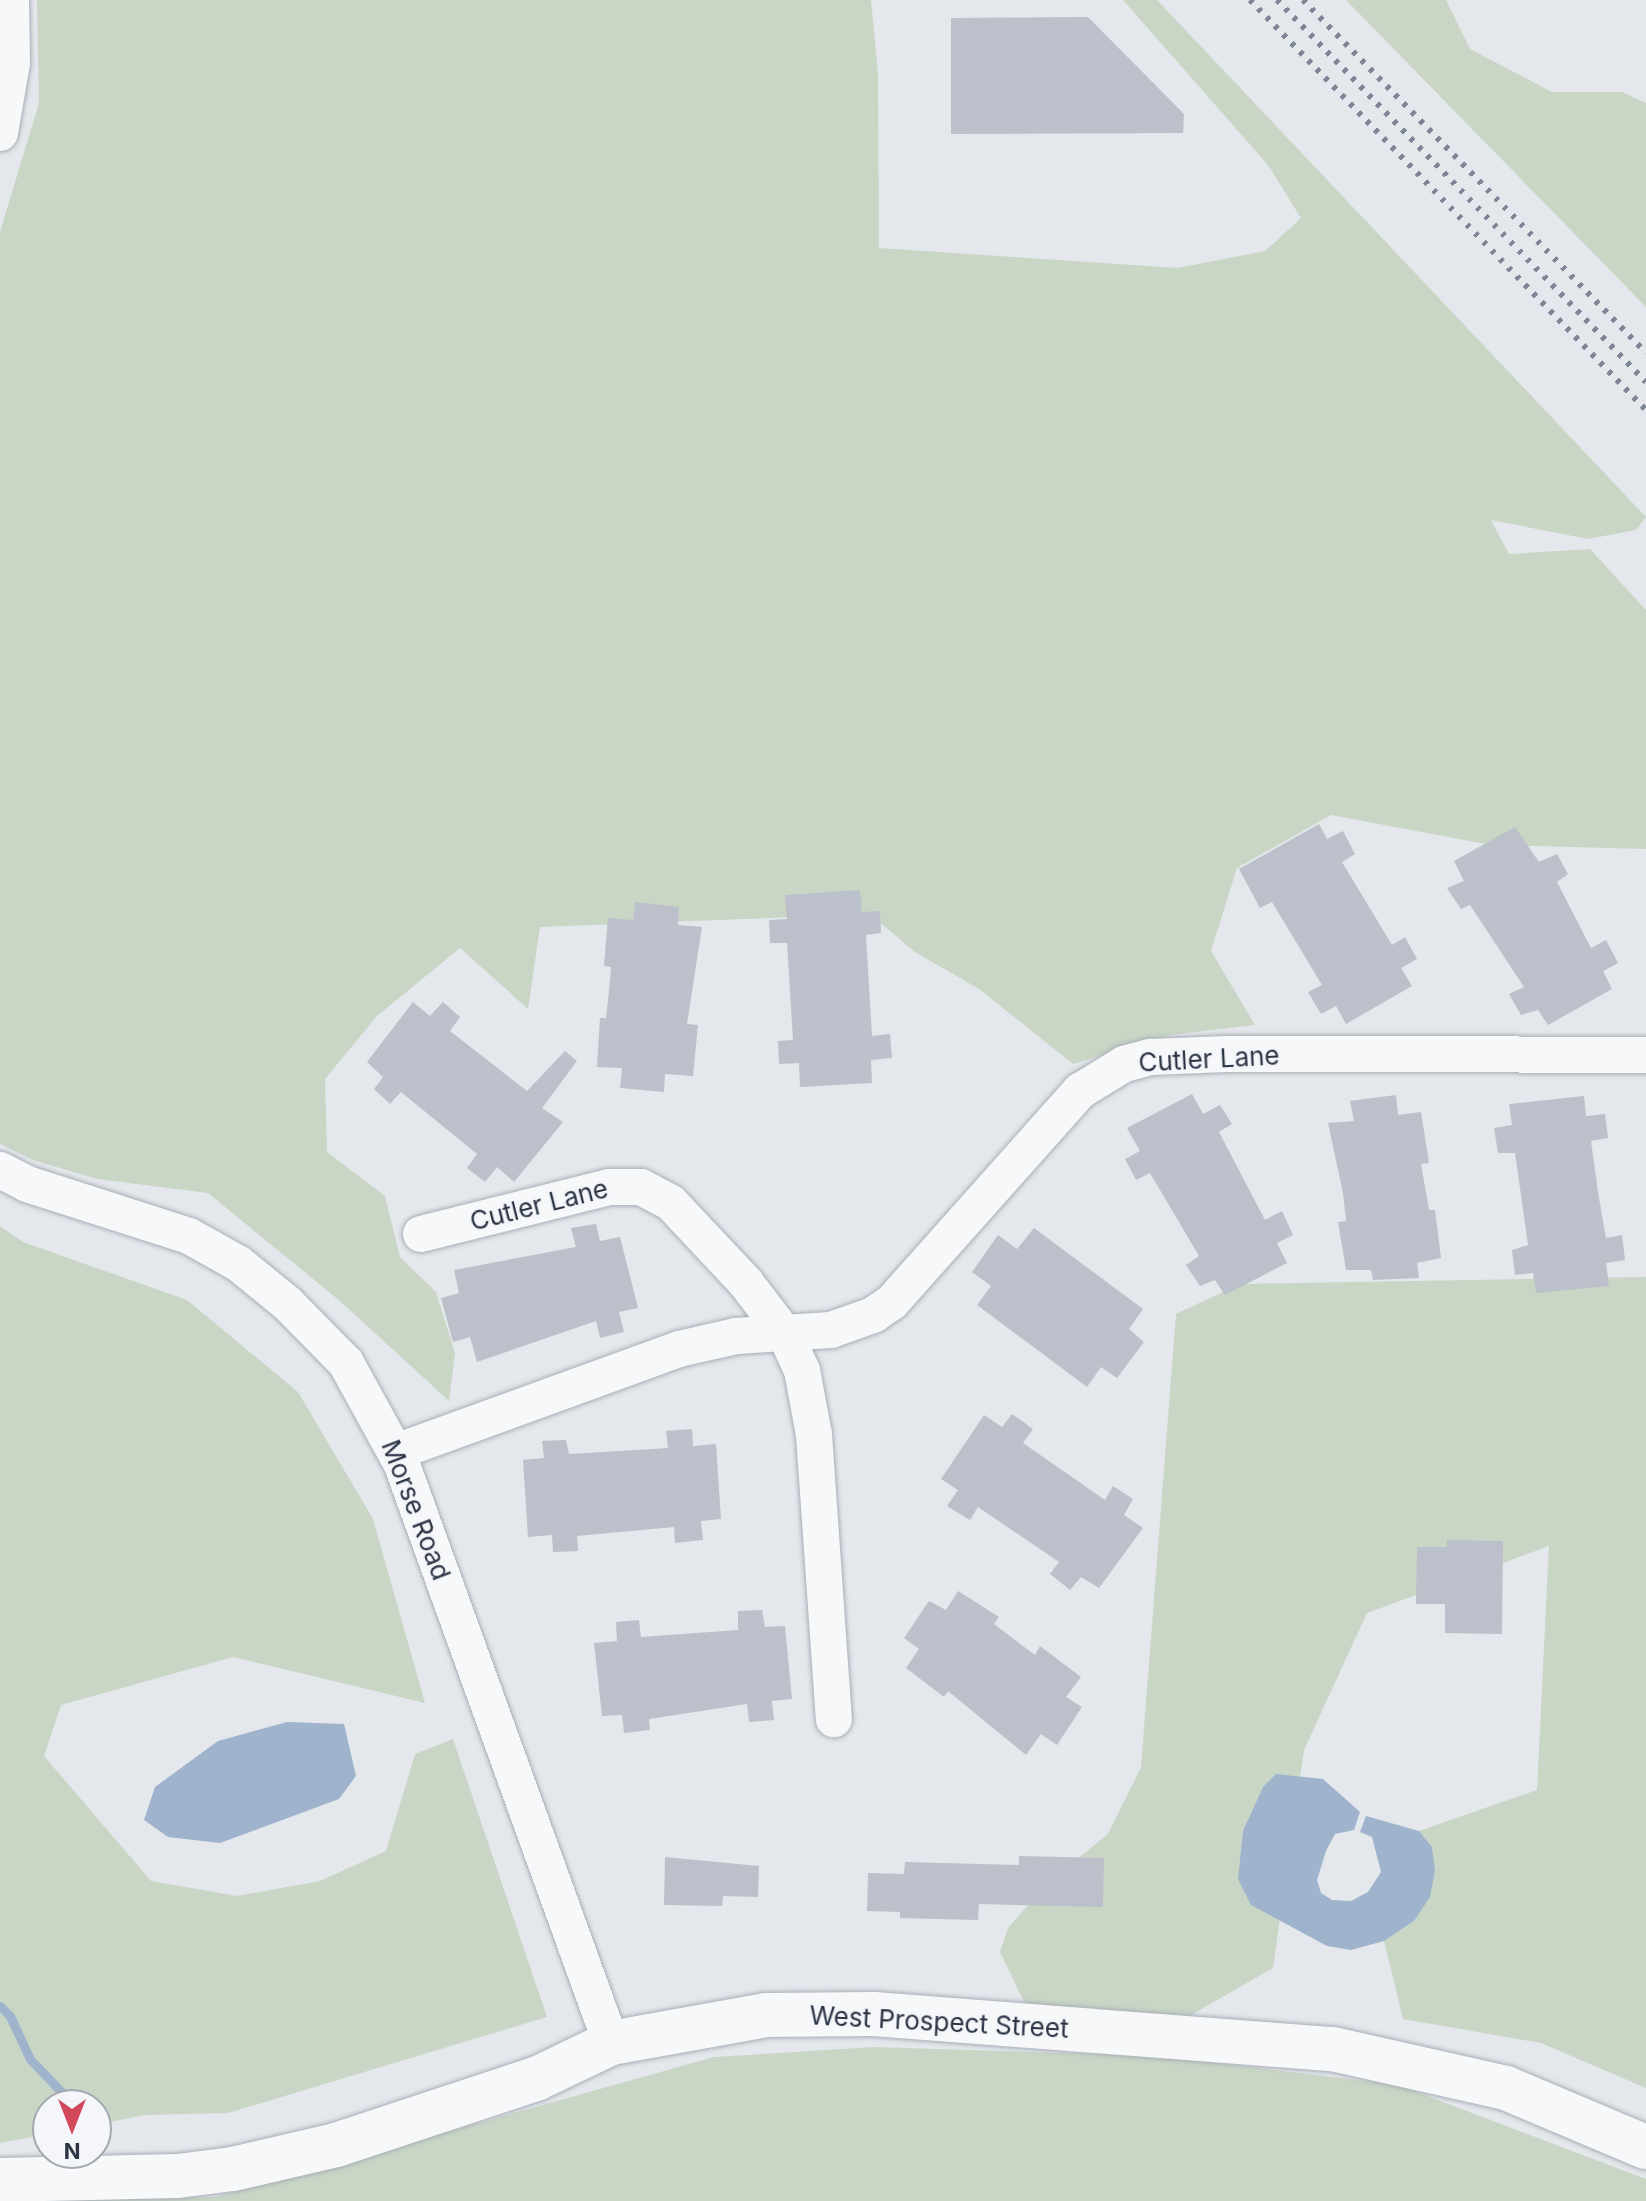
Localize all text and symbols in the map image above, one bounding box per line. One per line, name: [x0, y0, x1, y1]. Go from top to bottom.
street label: Cutler Lane: [1138, 1040, 1280, 1078]
street label: Cutler Lane: [467, 1173, 611, 1237]
street label: Morse Road: [375, 1435, 457, 1585]
street label: West Prospect Street: [809, 2000, 1069, 2044]
north arrow: [32, 2089, 112, 2169]
text: N: [64, 2138, 80, 2164]

